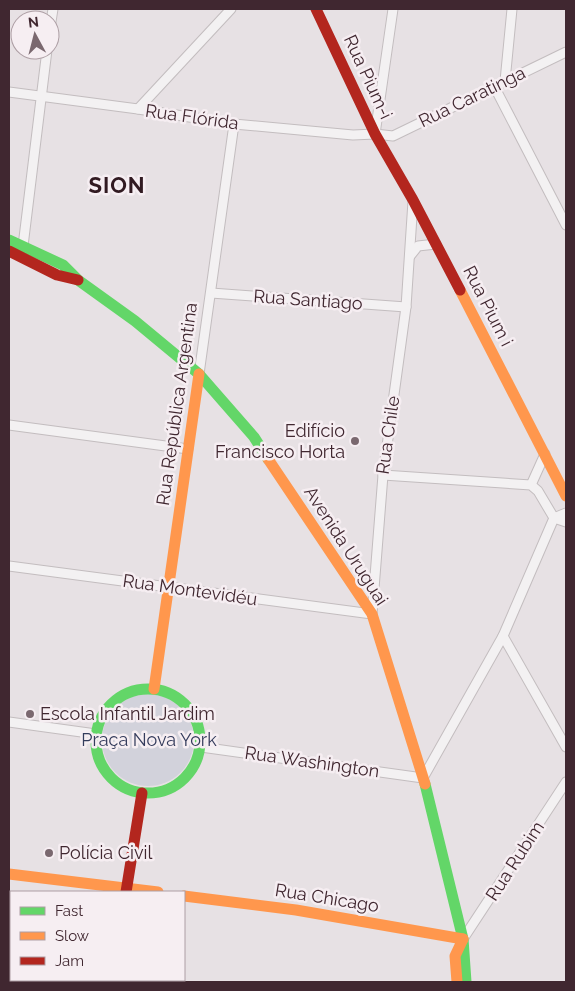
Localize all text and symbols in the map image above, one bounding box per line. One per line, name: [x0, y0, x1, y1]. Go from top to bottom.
north arrow: [10, 10, 60, 60]
text: N: [27, 14, 40, 31]
street label: Rua Pium-i: [340, 31, 397, 122]
street label: Rua Caratinga: [415, 62, 529, 131]
street label: Rua Flórida: [144, 100, 240, 133]
district label: SION: [88, 172, 146, 198]
street label: Rua Pium i: [459, 262, 518, 350]
street label: Rua Santiago: [253, 285, 364, 314]
street label: Rua República Argentina: [152, 301, 201, 507]
street label: Rua Chile: [372, 394, 403, 475]
place label: Edifício Francisco Horta: [215, 420, 345, 462]
marker: Edifício Francisco Horta: [349, 435, 361, 447]
street label: Avenida Uruguai: [300, 482, 393, 609]
street label: Rua Montevidéu: [121, 570, 259, 609]
place label: Escola Infantil Jardim: [40, 703, 215, 724]
marker: Escola Infantil Jardim: [24, 708, 36, 720]
park label: Praça Nova York: [81, 729, 217, 750]
street label: Rua Washington: [243, 742, 381, 781]
street label: Rua Rubim: [481, 817, 548, 904]
place label: Polícia Civil: [59, 842, 153, 863]
marker: Polícia Civil: [43, 847, 55, 859]
street label: Rua Chicago: [274, 879, 381, 916]
legend: [10, 891, 185, 981]
text: Fast: [55, 902, 83, 920]
text: Slow: [55, 927, 89, 945]
text: Jam: [55, 952, 84, 970]

